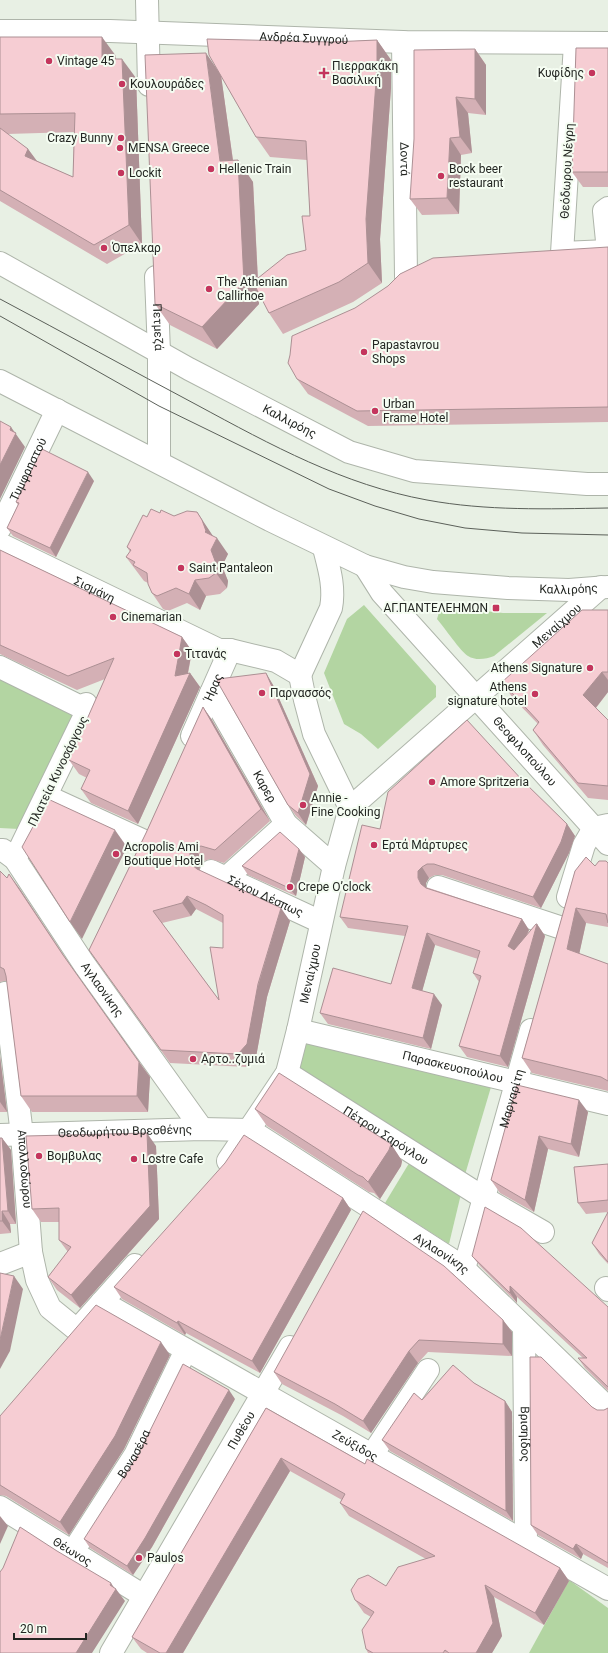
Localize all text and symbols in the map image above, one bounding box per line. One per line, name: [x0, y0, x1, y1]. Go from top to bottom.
street label: Ανδρέα Συγγρού: [259, 30, 348, 47]
place label: Vintage 45: [57, 54, 114, 68]
marker: Vintage 45: [44, 56, 54, 66]
place label: Πιερρακάκη Βασιλική: [332, 59, 398, 87]
place label: Κυφίδης: [538, 66, 584, 80]
marker: Πιερρακάκη Βασιλική: [319, 68, 329, 78]
marker: Κυφίδης: [587, 68, 597, 78]
place label: Κουλουράδες: [130, 77, 204, 91]
marker: Κουλουράδες: [117, 79, 127, 89]
street label: Θεόδωρου Νέγρη: [558, 123, 576, 219]
place label: Crazy Bunny: [47, 131, 113, 145]
marker: Crazy Bunny: [116, 133, 126, 143]
place label: MENSA Greece: [128, 141, 209, 155]
street label: Δοντά: [397, 142, 412, 176]
marker: MENSA Greece: [115, 143, 125, 153]
place label: Hellenic Train: [219, 162, 291, 176]
place label: Bock beer restaurant: [449, 162, 504, 190]
marker: Hellenic Train: [206, 164, 216, 174]
place label: Lockit: [129, 166, 162, 180]
marker: Lockit: [116, 168, 126, 178]
marker: Bock beer restaurant: [436, 171, 446, 181]
place label: Όπελκαρ: [111, 241, 161, 255]
marker: Όπελκαρ: [99, 243, 109, 253]
place label: The Athenian Callirhoe: [217, 275, 287, 303]
marker: The Athenian Callirhoe: [204, 284, 214, 294]
street label: Πετμεζά: [150, 303, 166, 351]
place label: Papastavrou Shops: [372, 338, 439, 366]
marker: Papastavrou Shops: [359, 347, 369, 357]
place label: Urban Frame Hotel: [383, 397, 448, 425]
street label: Καλλιρόης: [260, 401, 319, 441]
marker: Urban Frame Hotel: [370, 406, 380, 416]
street label: Τυμφρηστού: [7, 436, 49, 503]
place label: Saint Pantaleon: [189, 561, 273, 575]
marker: Saint Pantaleon: [176, 563, 186, 573]
street label: Σισμάνη: [72, 574, 117, 606]
street label: Καλλιρόης: [539, 581, 598, 597]
place label: ΑΓ.ΠΑΝΤΕΛΕΗΜΩΝ: [383, 601, 488, 615]
street label: Μεναίχμου: [530, 601, 584, 651]
marker: ΑΓ.ΠΑΝΤΕΛΕΗΜΩΝ: [491, 603, 501, 613]
place label: Cinemarian: [121, 610, 182, 624]
marker: Cinemarian: [108, 612, 118, 622]
place label: Τιτανάς: [185, 647, 227, 661]
marker: Τιτανάς: [172, 649, 182, 659]
place label: Athens Signature: [491, 661, 582, 675]
marker: Athens Signature: [585, 663, 595, 673]
street label: Ήρας: [201, 671, 226, 705]
place label: Athens signature hotel: [448, 680, 527, 708]
place label: Παρνασσός: [270, 686, 332, 700]
marker: Παρνασσός: [257, 688, 267, 698]
marker: Athens signature hotel: [530, 689, 540, 699]
street label: Πλατεία Κυνοσάργους: [25, 714, 91, 828]
street label: Θεοφιλοπούλου: [490, 714, 559, 789]
street label: Καρερ: [250, 768, 279, 805]
place label: Amore Spritzeria: [440, 775, 529, 789]
marker: Amore Spritzeria: [427, 777, 437, 787]
place label: Annie - Fine Cooking: [311, 791, 380, 819]
marker: Annie - Fine Cooking: [298, 800, 308, 810]
place label: Ερτά Μάρτυρες: [382, 838, 468, 852]
place label: Acropolis Ami Boutique Hotel: [124, 840, 203, 868]
marker: Ερτά Μάρτυρες: [369, 840, 379, 850]
marker: Acropolis Ami Boutique Hotel: [111, 849, 121, 859]
street label: Σέχου Δέσπως: [225, 873, 305, 920]
place label: Crepe O’clock: [298, 880, 372, 894]
marker: Crepe O’clock: [285, 882, 295, 892]
street label: Μεναίχμου: [297, 943, 324, 1005]
street label: Αγλαονίκης: [78, 960, 126, 1019]
street label: Παρασκευοπούλου: [401, 1048, 504, 1086]
place label: Αρτο..ζυμιά: [201, 1052, 265, 1066]
marker: Αρτο..ζυμιά: [188, 1054, 198, 1064]
street label: Μαργαρίτη: [497, 1068, 527, 1130]
street label: Πέτρου Σαρόγλου: [341, 1104, 431, 1168]
street label: Θεοδωρήτου Βρεσθένης: [58, 1122, 192, 1140]
street label: Απολλοδώρου: [14, 1129, 35, 1209]
place label: Βομβυλας: [47, 1149, 102, 1163]
marker: Βομβυλας: [34, 1151, 44, 1161]
place label: Lostre Cafe: [142, 1152, 203, 1166]
marker: Lostre Cafe: [129, 1154, 139, 1164]
street label: Αγλαονίκης: [411, 1230, 472, 1277]
street label: Βρισηίδος: [518, 1406, 532, 1462]
street label: Πυθέου: [225, 1409, 258, 1452]
street label: Βονασέρα: [115, 1427, 153, 1481]
street label: Ζεύξιδος: [330, 1427, 380, 1464]
street label: Θέωνος: [50, 1534, 94, 1569]
place label: Paulos: [147, 1551, 184, 1565]
marker: Paulos: [134, 1553, 144, 1563]
scale bar: [14, 1615, 86, 1641]
text: 20 m: [20, 1622, 47, 1636]

